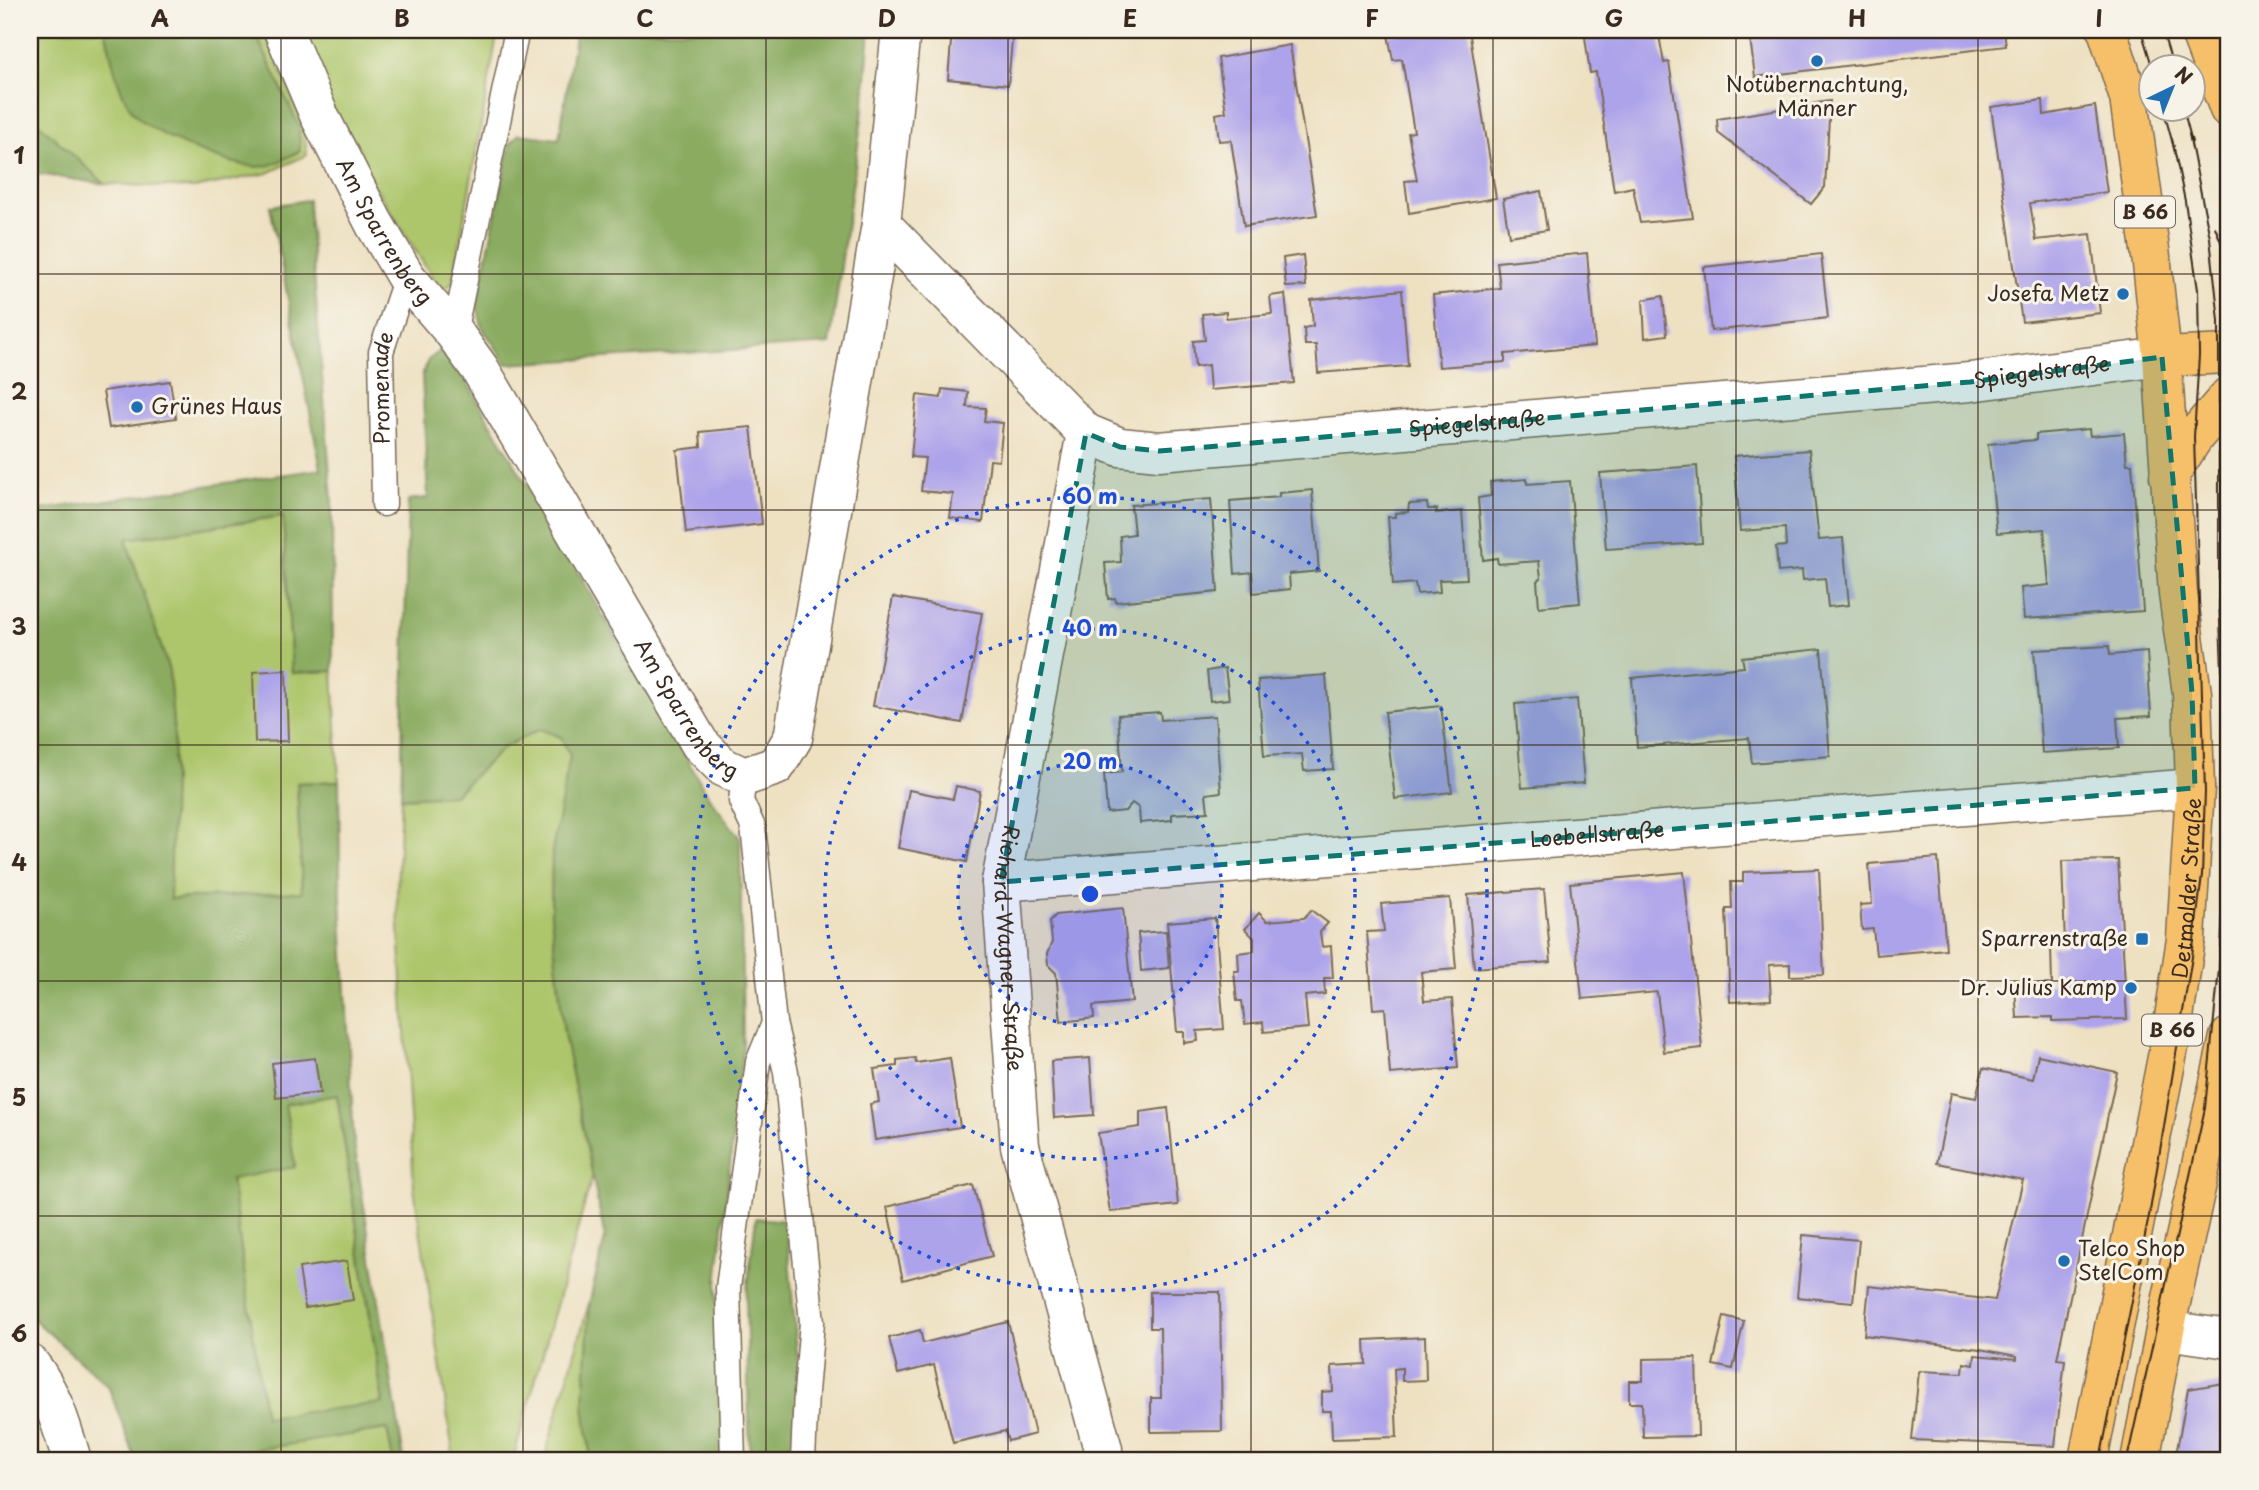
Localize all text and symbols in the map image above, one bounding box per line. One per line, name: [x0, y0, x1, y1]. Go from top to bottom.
text: A: [151, 0, 169, 35]
text: B: [394, 0, 410, 35]
text: C: [636, 0, 654, 35]
text: D: [878, 0, 896, 35]
text: E: [1123, 0, 1137, 35]
text: F: [1365, 0, 1379, 35]
text: G: [1605, 0, 1623, 35]
text: H: [1848, 0, 1866, 35]
text: I: [2095, 0, 2103, 35]
north arrow: [2136, 52, 2206, 122]
marker: Notübernachtung, Männer: [1809, 53, 1825, 69]
text: N: [2169, 59, 2199, 90]
place label: Notübernachtung, Männer: [1725, 67, 1909, 123]
text: 1: [14, 137, 25, 172]
street label: Am Sparrenberg: [329, 152, 441, 311]
road number: B 66: [2115, 196, 2175, 228]
place label: Josefa Metz: [1987, 276, 2109, 308]
marker: Josefa Metz: [2115, 286, 2131, 302]
street label: Promenade: [363, 327, 401, 445]
street label: Spiegelstraße: [1972, 346, 2111, 395]
text: 2: [11, 373, 27, 408]
place label: Grünes Haus: [151, 389, 282, 421]
marker: Grünes Haus: [129, 399, 145, 415]
street label: Spiegelstraße: [1407, 400, 1546, 444]
text: 60 m: [1062, 479, 1118, 511]
text: 3: [11, 608, 27, 643]
text: 40 m: [1062, 611, 1118, 643]
street label: Am Sparrenberg: [627, 632, 744, 786]
text: 20 m: [1063, 744, 1117, 776]
street label: Detmolder Straße: [2162, 797, 2208, 980]
street label: Loebellstraße: [1529, 812, 1665, 854]
street label: Richard-Wagner-Straße: [987, 823, 1033, 1072]
text: 4: [11, 844, 27, 879]
centre of rings: [1078, 882, 1102, 906]
place label: Sparrenstraße: [1981, 921, 2128, 953]
marker: Sparrenstraße: [2134, 931, 2150, 947]
place label: Dr. Julius Kamp: [1960, 970, 2117, 1002]
marker: Dr. Julius Kamp: [2123, 980, 2139, 996]
road number: B 66: [2142, 1014, 2202, 1046]
text: 5: [12, 1079, 26, 1114]
place label: Telco Shop StelCom: [2078, 1231, 2185, 1287]
marker: Telco Shop StelCom: [2056, 1253, 2072, 1269]
text: 6: [11, 1315, 27, 1350]

